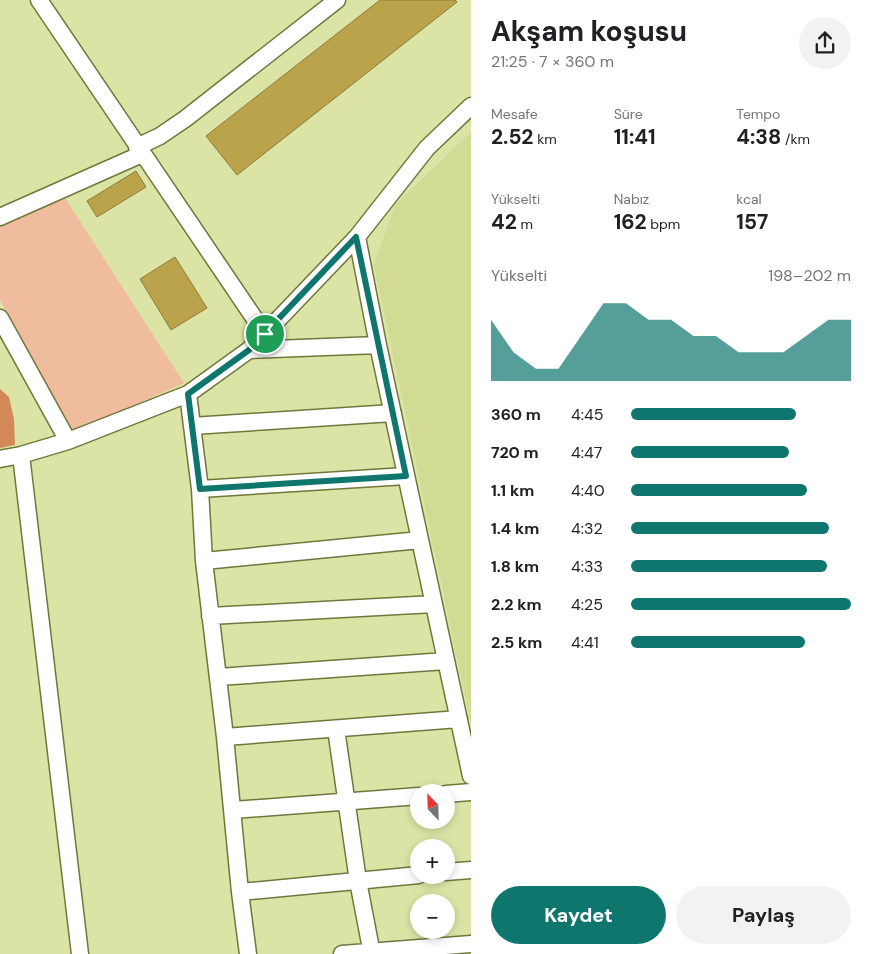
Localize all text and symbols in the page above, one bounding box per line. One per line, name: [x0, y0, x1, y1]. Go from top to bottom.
text: Akşam koşusu: [491, 13, 687, 50]
button: share: [799, 17, 851, 69]
text: 21:25 · 7 × 360 m: [491, 51, 614, 72]
text: Mesafe: [491, 105, 538, 123]
text: Süre: [614, 105, 643, 123]
text: Tempo: [736, 105, 780, 123]
text: 2.52: [491, 123, 533, 151]
text: 11:41: [614, 123, 656, 151]
text: 4:38: [736, 123, 781, 151]
text: km: [533, 130, 557, 148]
text: /km: [781, 130, 810, 148]
text: Yükselti: [491, 190, 540, 208]
text: Nabız: [614, 190, 649, 208]
text: kcal: [736, 190, 762, 208]
text: 42: [491, 208, 517, 236]
text: 162: [614, 208, 647, 236]
text: 157: [736, 208, 768, 236]
text: m: [517, 215, 533, 233]
text: bpm: [647, 215, 680, 233]
text: Yükselti: [491, 265, 547, 286]
text: 198–202 m: [768, 265, 851, 286]
pin: [244, 313, 286, 355]
icon: arrive: [251, 320, 279, 348]
text: 360 m: [491, 404, 541, 425]
text: 4:45: [571, 404, 603, 425]
text: 720 m: [491, 442, 539, 463]
text: 4:47: [571, 442, 602, 463]
text: 1.1 km: [491, 480, 534, 501]
text: 4:40: [571, 480, 605, 501]
text: 1.4 km: [491, 518, 539, 539]
text: 4:32: [571, 518, 603, 539]
text: 1.8 km: [491, 556, 539, 577]
text: 4:33: [571, 556, 603, 577]
text: 2.2 km: [491, 594, 542, 615]
text: 4:25: [571, 594, 603, 615]
text: 2.5 km: [491, 632, 542, 653]
text: 4:41: [571, 632, 599, 653]
north arrow: [410, 784, 455, 829]
map controls: [410, 784, 455, 939]
button: +: [410, 839, 455, 884]
button: Kaydet: [491, 886, 666, 944]
button: Paylaş: [676, 886, 851, 944]
button: −: [410, 894, 455, 939]

